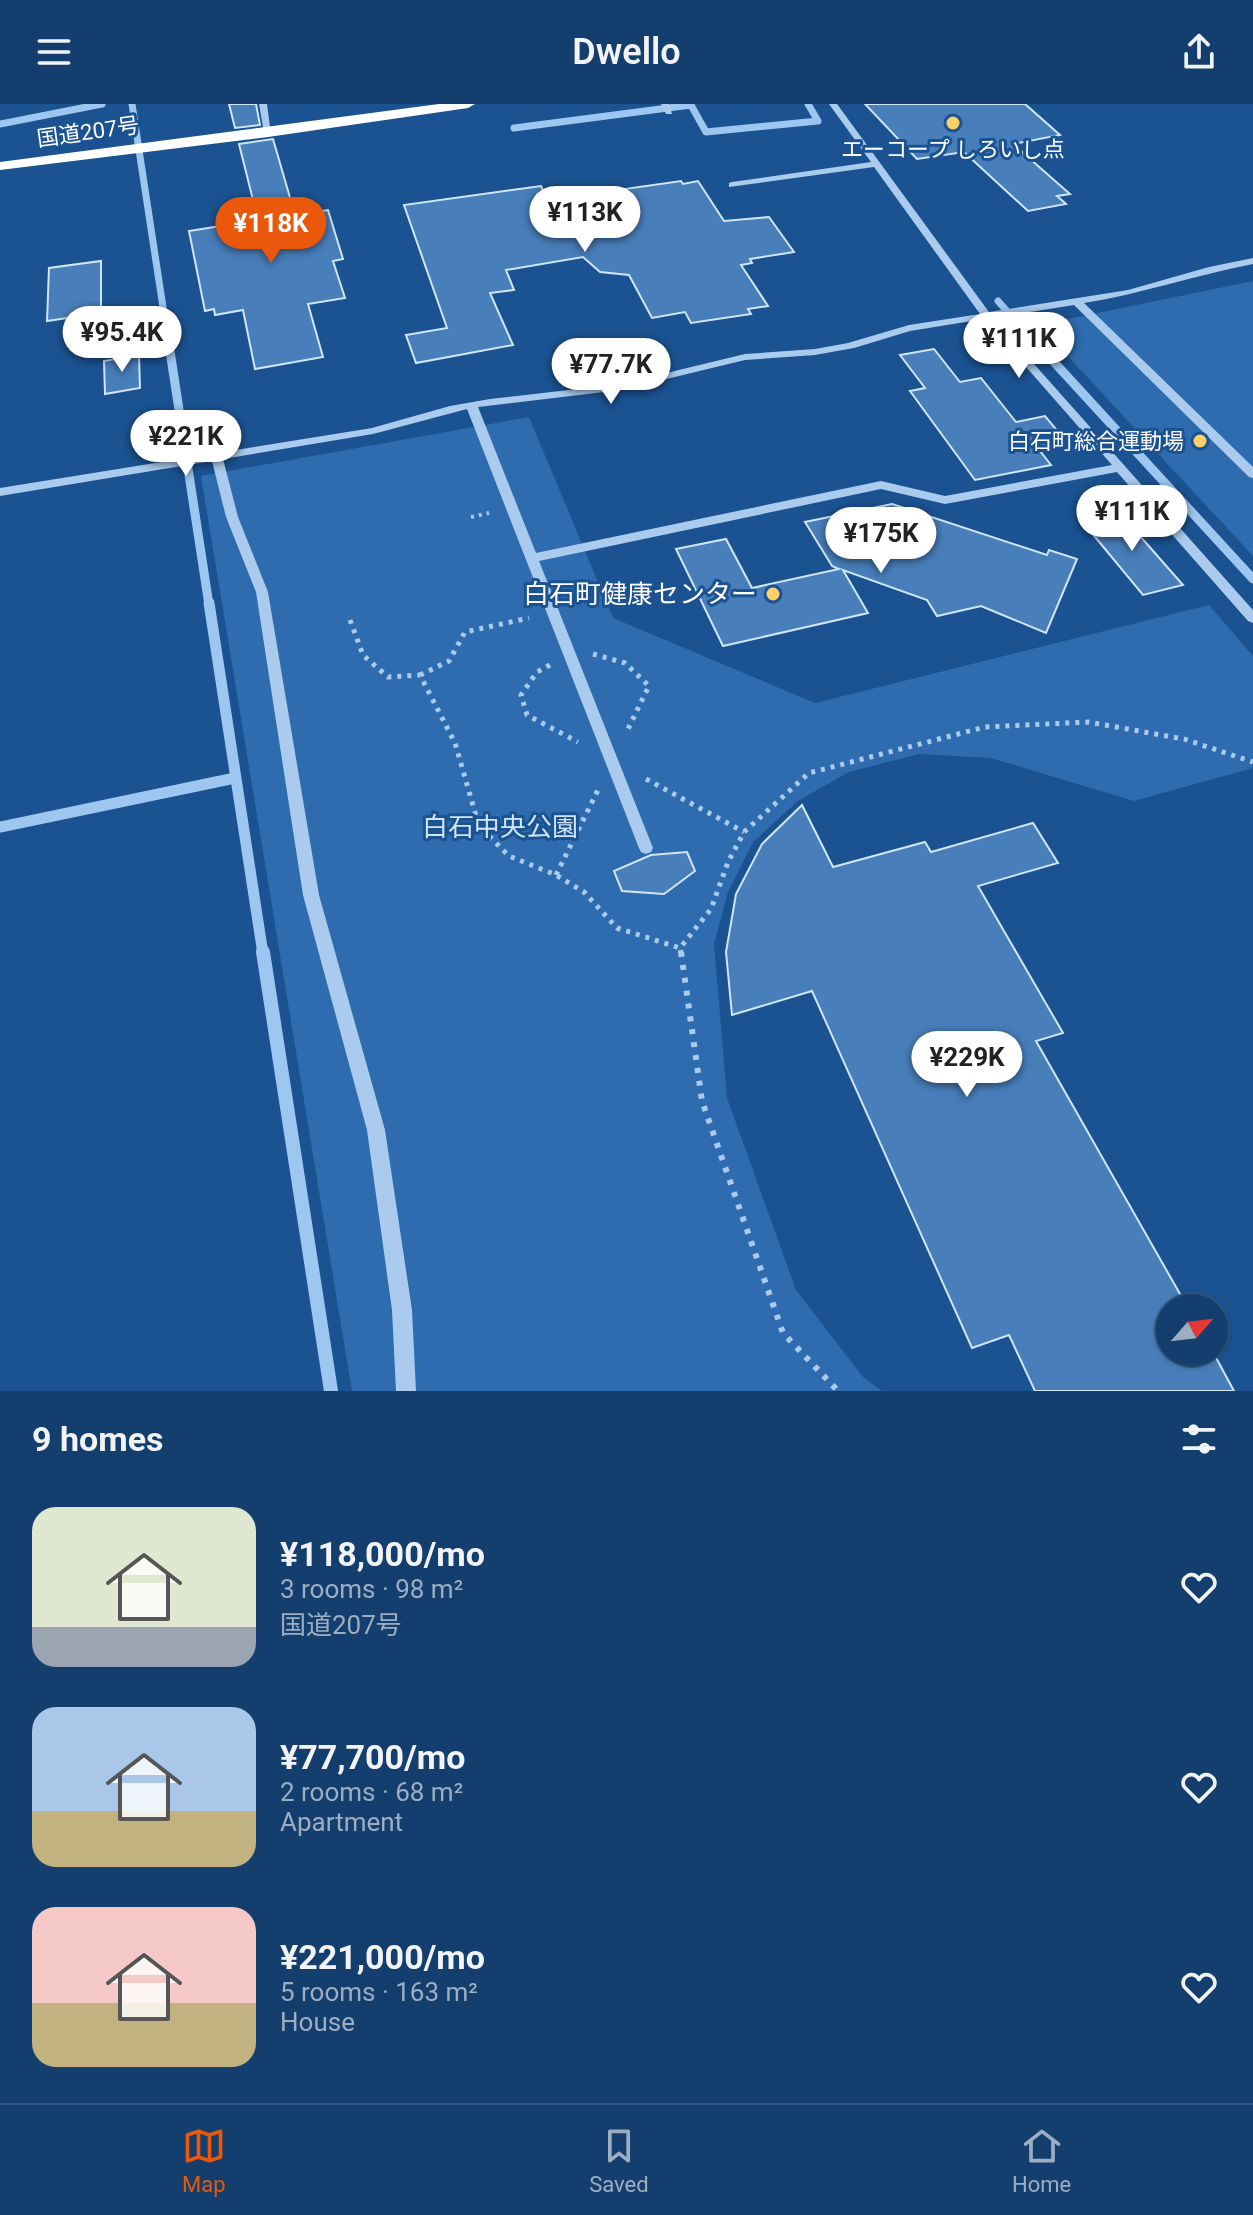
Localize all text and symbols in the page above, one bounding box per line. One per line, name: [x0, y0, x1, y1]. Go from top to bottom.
icon: menu: [32, 30, 76, 74]
icon: share: [1177, 30, 1221, 74]
text: Dwello: [572, 31, 681, 73]
street label: 国道207号: [35, 112, 141, 152]
marker: エーコープ しろいし点: [944, 114, 962, 132]
place label: エーコープ しろいし点: [841, 137, 1065, 162]
pin: ¥113K: [529, 186, 641, 254]
pin: ¥118K: [215, 197, 327, 265]
text: ¥113K: [547, 197, 623, 227]
text: ¥118K: [233, 208, 309, 238]
pin: ¥95.4K: [57, 306, 187, 374]
pin: ¥111K: [963, 312, 1075, 380]
text: ¥95.4K: [81, 317, 163, 347]
text: ¥111K: [981, 323, 1057, 353]
pin: ¥77.7K: [546, 338, 676, 406]
text: ¥77.7K: [570, 349, 652, 379]
pin: ¥221K: [130, 410, 242, 478]
text: ¥221K: [148, 421, 224, 451]
place label: 白石町総合運動場: [1008, 429, 1184, 454]
marker: 白石町総合運動場: [1191, 432, 1209, 450]
pin: ¥111K: [1076, 485, 1188, 553]
text: ¥111K: [1094, 496, 1170, 526]
pin: ¥175K: [825, 507, 937, 575]
text: ¥175K: [843, 518, 919, 548]
place label: 白石町健康センター: [523, 579, 757, 609]
marker: 白石町健康センター: [764, 585, 782, 603]
park label: 白石中央公園: [422, 812, 578, 842]
pin: ¥229K: [911, 1031, 1023, 1099]
text: ¥229K: [929, 1042, 1005, 1072]
north arrow: [1156, 1294, 1228, 1366]
map controls: [1156, 1294, 1228, 1366]
icon: filters: [1177, 1417, 1221, 1461]
text: 9 homes: [32, 1419, 163, 1459]
text: ¥118,000/mo: [280, 1534, 485, 1574]
icon: home: [96, 1539, 192, 1635]
icon: heart: [1177, 1565, 1221, 1609]
text: 3 rooms · 98 m²: [280, 1574, 463, 1604]
text: 国道207号: [280, 1610, 402, 1640]
text: ¥77,700/mo: [280, 1737, 465, 1777]
icon: home: [96, 1739, 192, 1835]
icon: heart: [1177, 1765, 1221, 1809]
text: 2 rooms · 68 m²: [280, 1777, 463, 1807]
text: Apartment: [280, 1807, 403, 1837]
text: ¥221,000/mo: [280, 1937, 485, 1977]
icon: home: [96, 1939, 192, 2035]
icon: heart: [1177, 1965, 1221, 2009]
text: 5 rooms · 163 m²: [280, 1977, 478, 2007]
text: House: [280, 2007, 355, 2037]
tab: Map: [182, 2124, 226, 2197]
tab: Saved: [589, 2124, 649, 2197]
tab: Home: [1012, 2124, 1071, 2197]

